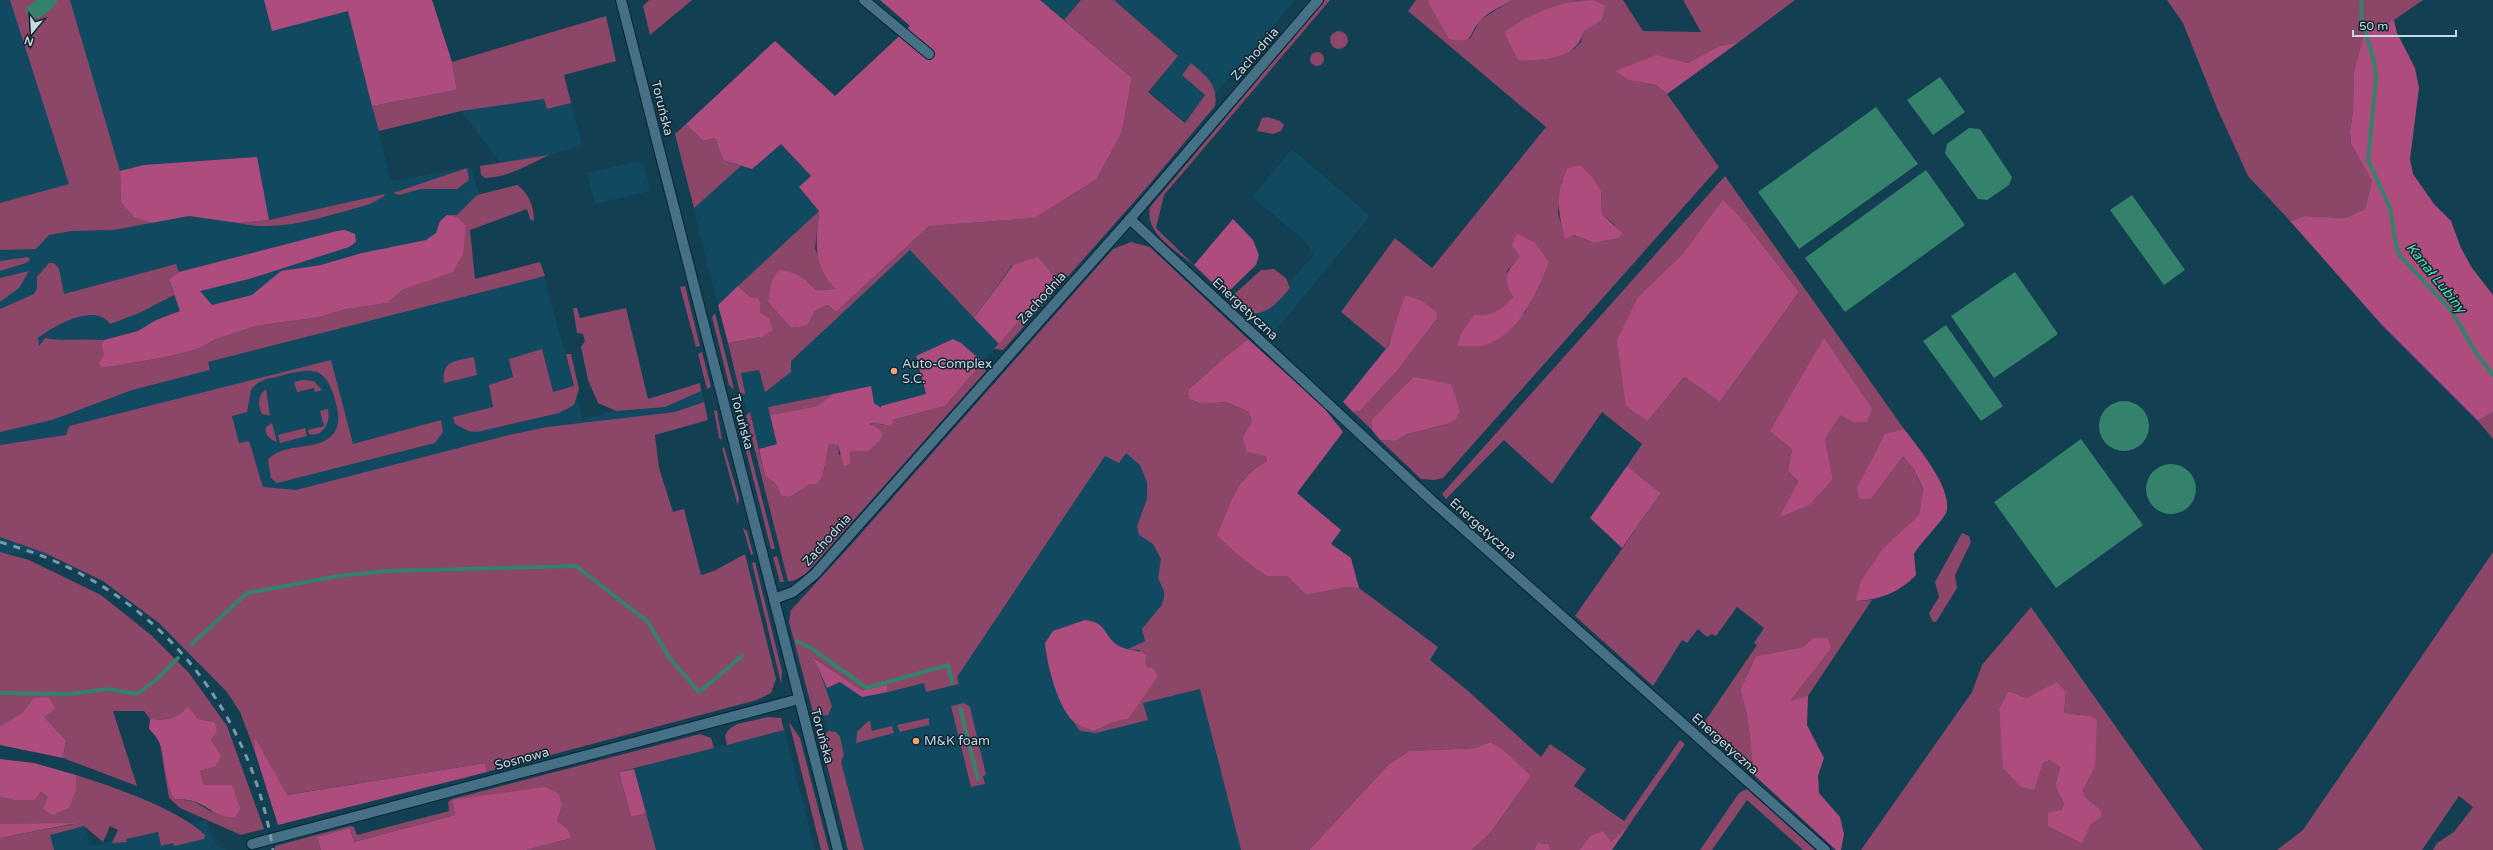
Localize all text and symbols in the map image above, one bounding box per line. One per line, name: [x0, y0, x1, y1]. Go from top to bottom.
north arrow: [12, 12, 52, 52]
scale bar: [2353, 12, 2456, 38]
text: 50 m: [2359, 19, 2388, 33]
street label: Zachodnia: [1228, 24, 1282, 84]
text: N: [23, 33, 35, 49]
street label: Toruńska: [647, 79, 677, 137]
water label: Kanał Lubiny: [2402, 239, 2471, 318]
street label: Zachodnia: [1014, 268, 1070, 328]
street label: Energetyczna: [1209, 274, 1281, 344]
place label: Auto-Complex S.C.: [902, 356, 992, 387]
marker: Auto-Complex S.C.: [889, 366, 899, 376]
street label: Toruńska: [727, 393, 757, 451]
street label: Energetyczna: [1446, 495, 1520, 563]
street label: Zachodnia: [799, 510, 855, 570]
street label: Toruńska: [807, 707, 837, 765]
street label: Energetyczna: [1688, 710, 1762, 778]
place label: M&K foam: [924, 733, 990, 749]
marker: M&K foam: [911, 736, 921, 746]
street label: Sosnowa: [493, 744, 551, 774]

